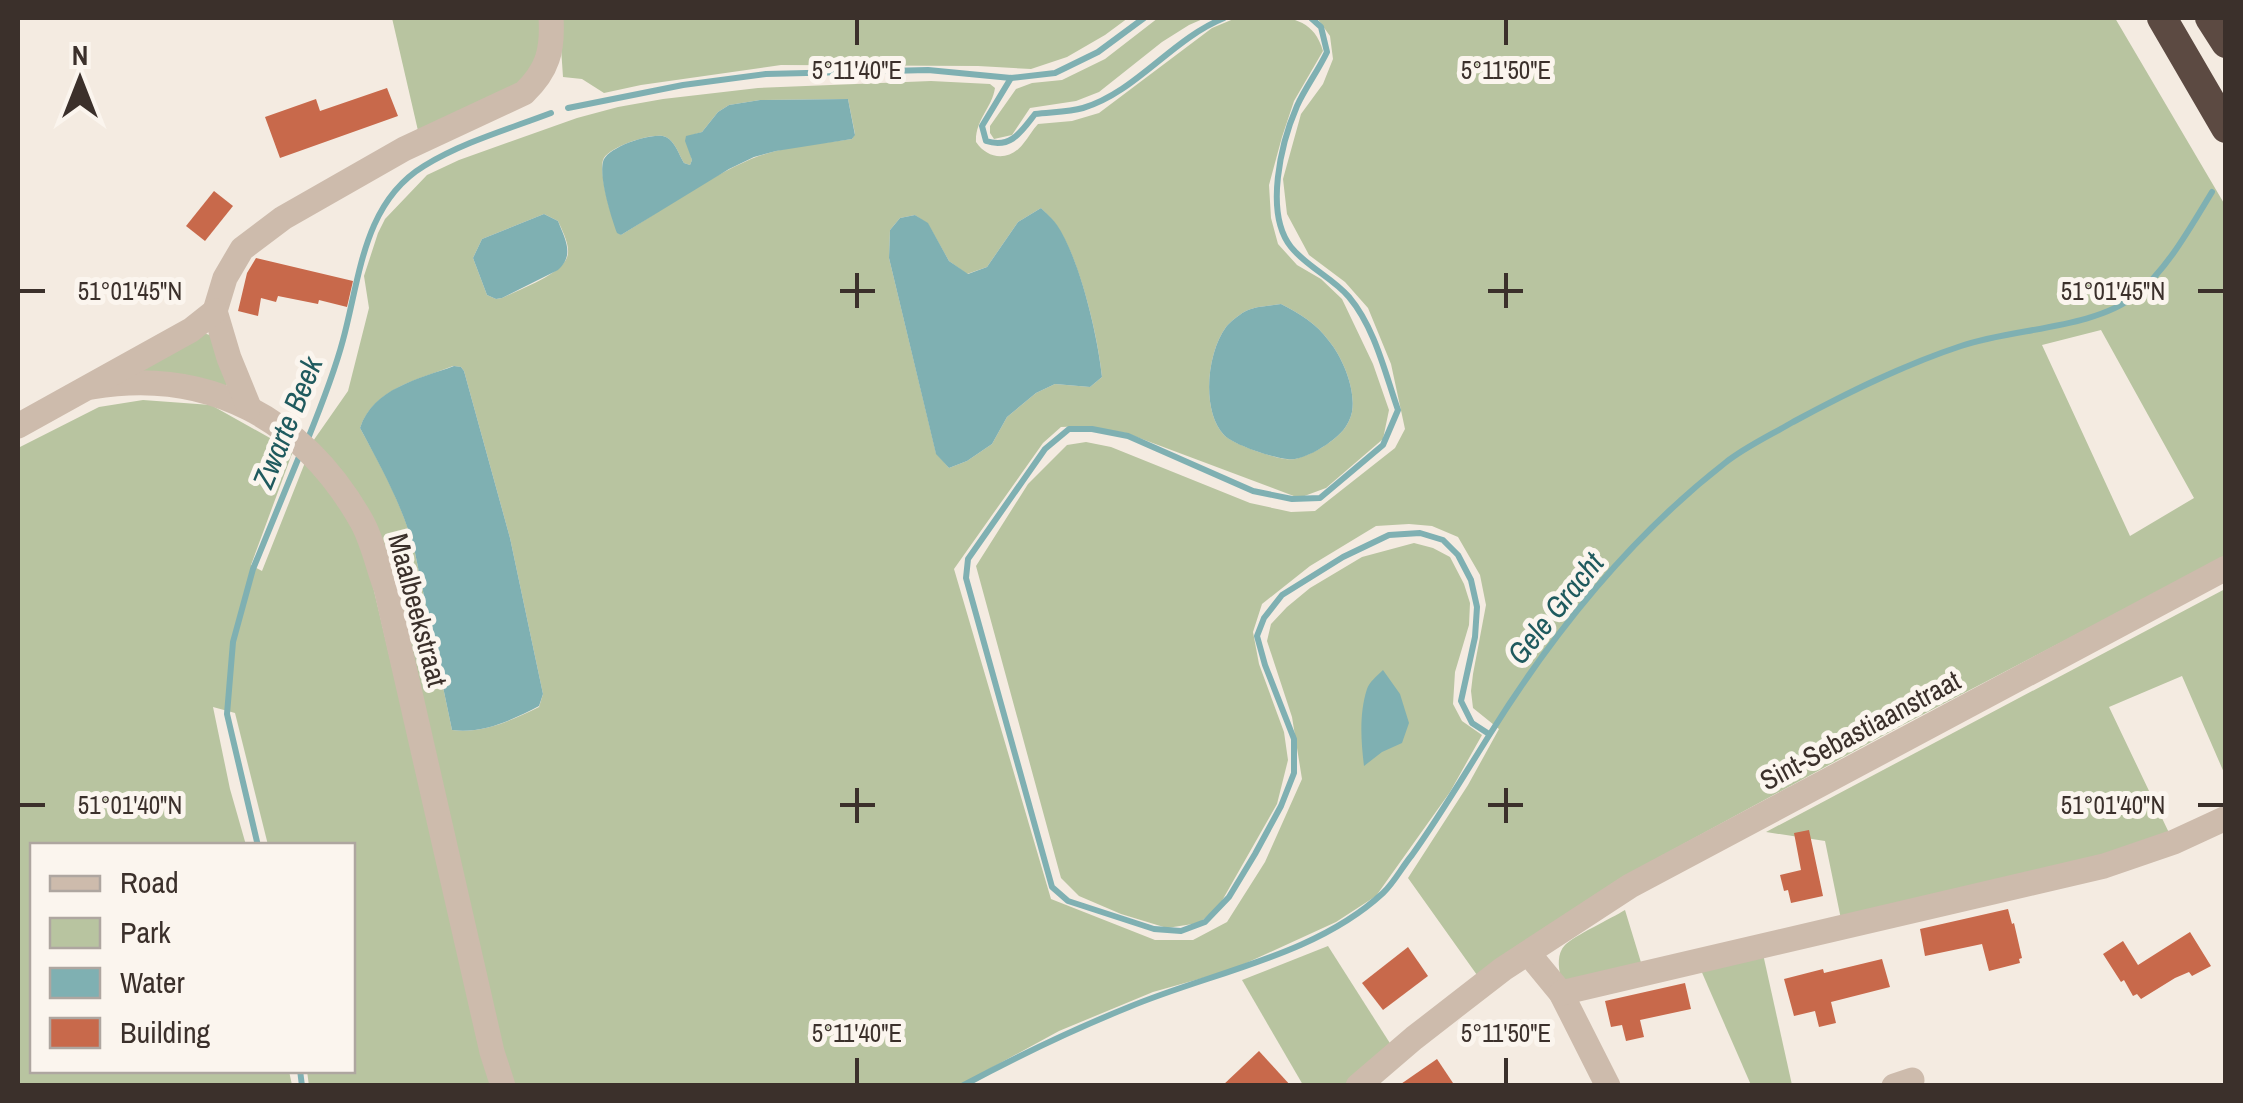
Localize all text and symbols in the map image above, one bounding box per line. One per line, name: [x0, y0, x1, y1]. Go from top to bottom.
north arrow: [30, 30, 130, 130]
text: N: [72, 36, 88, 74]
text: 5°11'40"E: [812, 53, 902, 87]
text: 5°11'50"E: [1461, 53, 1551, 87]
text: 51°01'45"N: [78, 274, 182, 308]
text: 51°01'45"N: [2061, 274, 2165, 308]
water label: Zwarte Beek: [242, 349, 332, 494]
street label: Maalbeekstraat: [379, 529, 457, 691]
water label: Gele Gracht: [1498, 543, 1613, 672]
street label: Sint-Sebastiaanstraat: [1753, 661, 1967, 799]
text: 51°01'40"N: [78, 788, 182, 822]
text: 51°01'40"N: [2061, 788, 2165, 822]
legend: [30, 843, 355, 1073]
text: Road: [120, 862, 179, 902]
text: Park: [120, 912, 171, 952]
text: Water: [120, 962, 186, 1002]
text: Building: [120, 1012, 211, 1052]
text: 5°11'40"E: [812, 1016, 902, 1050]
text: 5°11'50"E: [1461, 1016, 1551, 1050]

